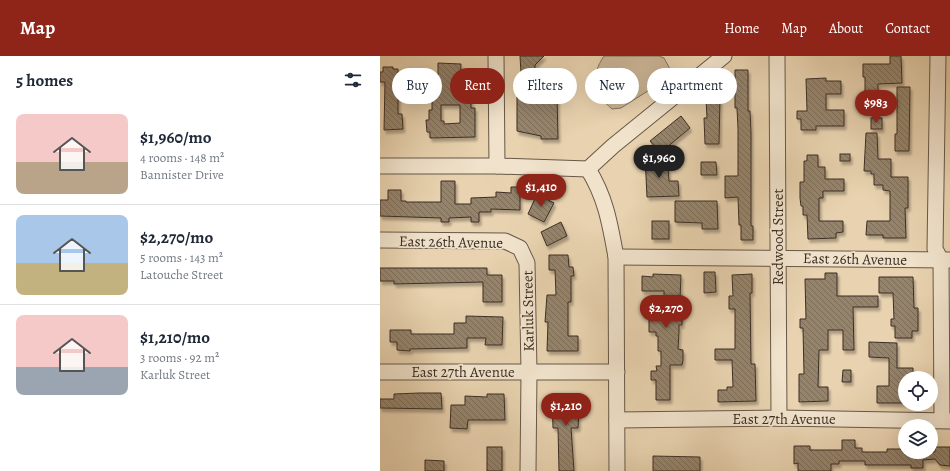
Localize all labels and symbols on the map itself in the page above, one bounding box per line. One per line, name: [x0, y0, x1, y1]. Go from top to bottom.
pin: $983: [852, 90, 900, 124]
pin: $1,960: [626, 145, 692, 179]
pin: $1,410: [508, 174, 574, 208]
street label: Redwood Street: [768, 189, 788, 285]
street label: East 26th Avenue: [399, 231, 504, 253]
street label: East 26th Avenue: [803, 248, 908, 270]
street label: Karluk Street: [517, 270, 539, 352]
pin: $2,270: [633, 295, 699, 329]
street label: East 27th Avenue: [411, 362, 515, 382]
pin: $1,210: [533, 393, 599, 427]
street label: East 27th Avenue: [732, 409, 836, 429]

